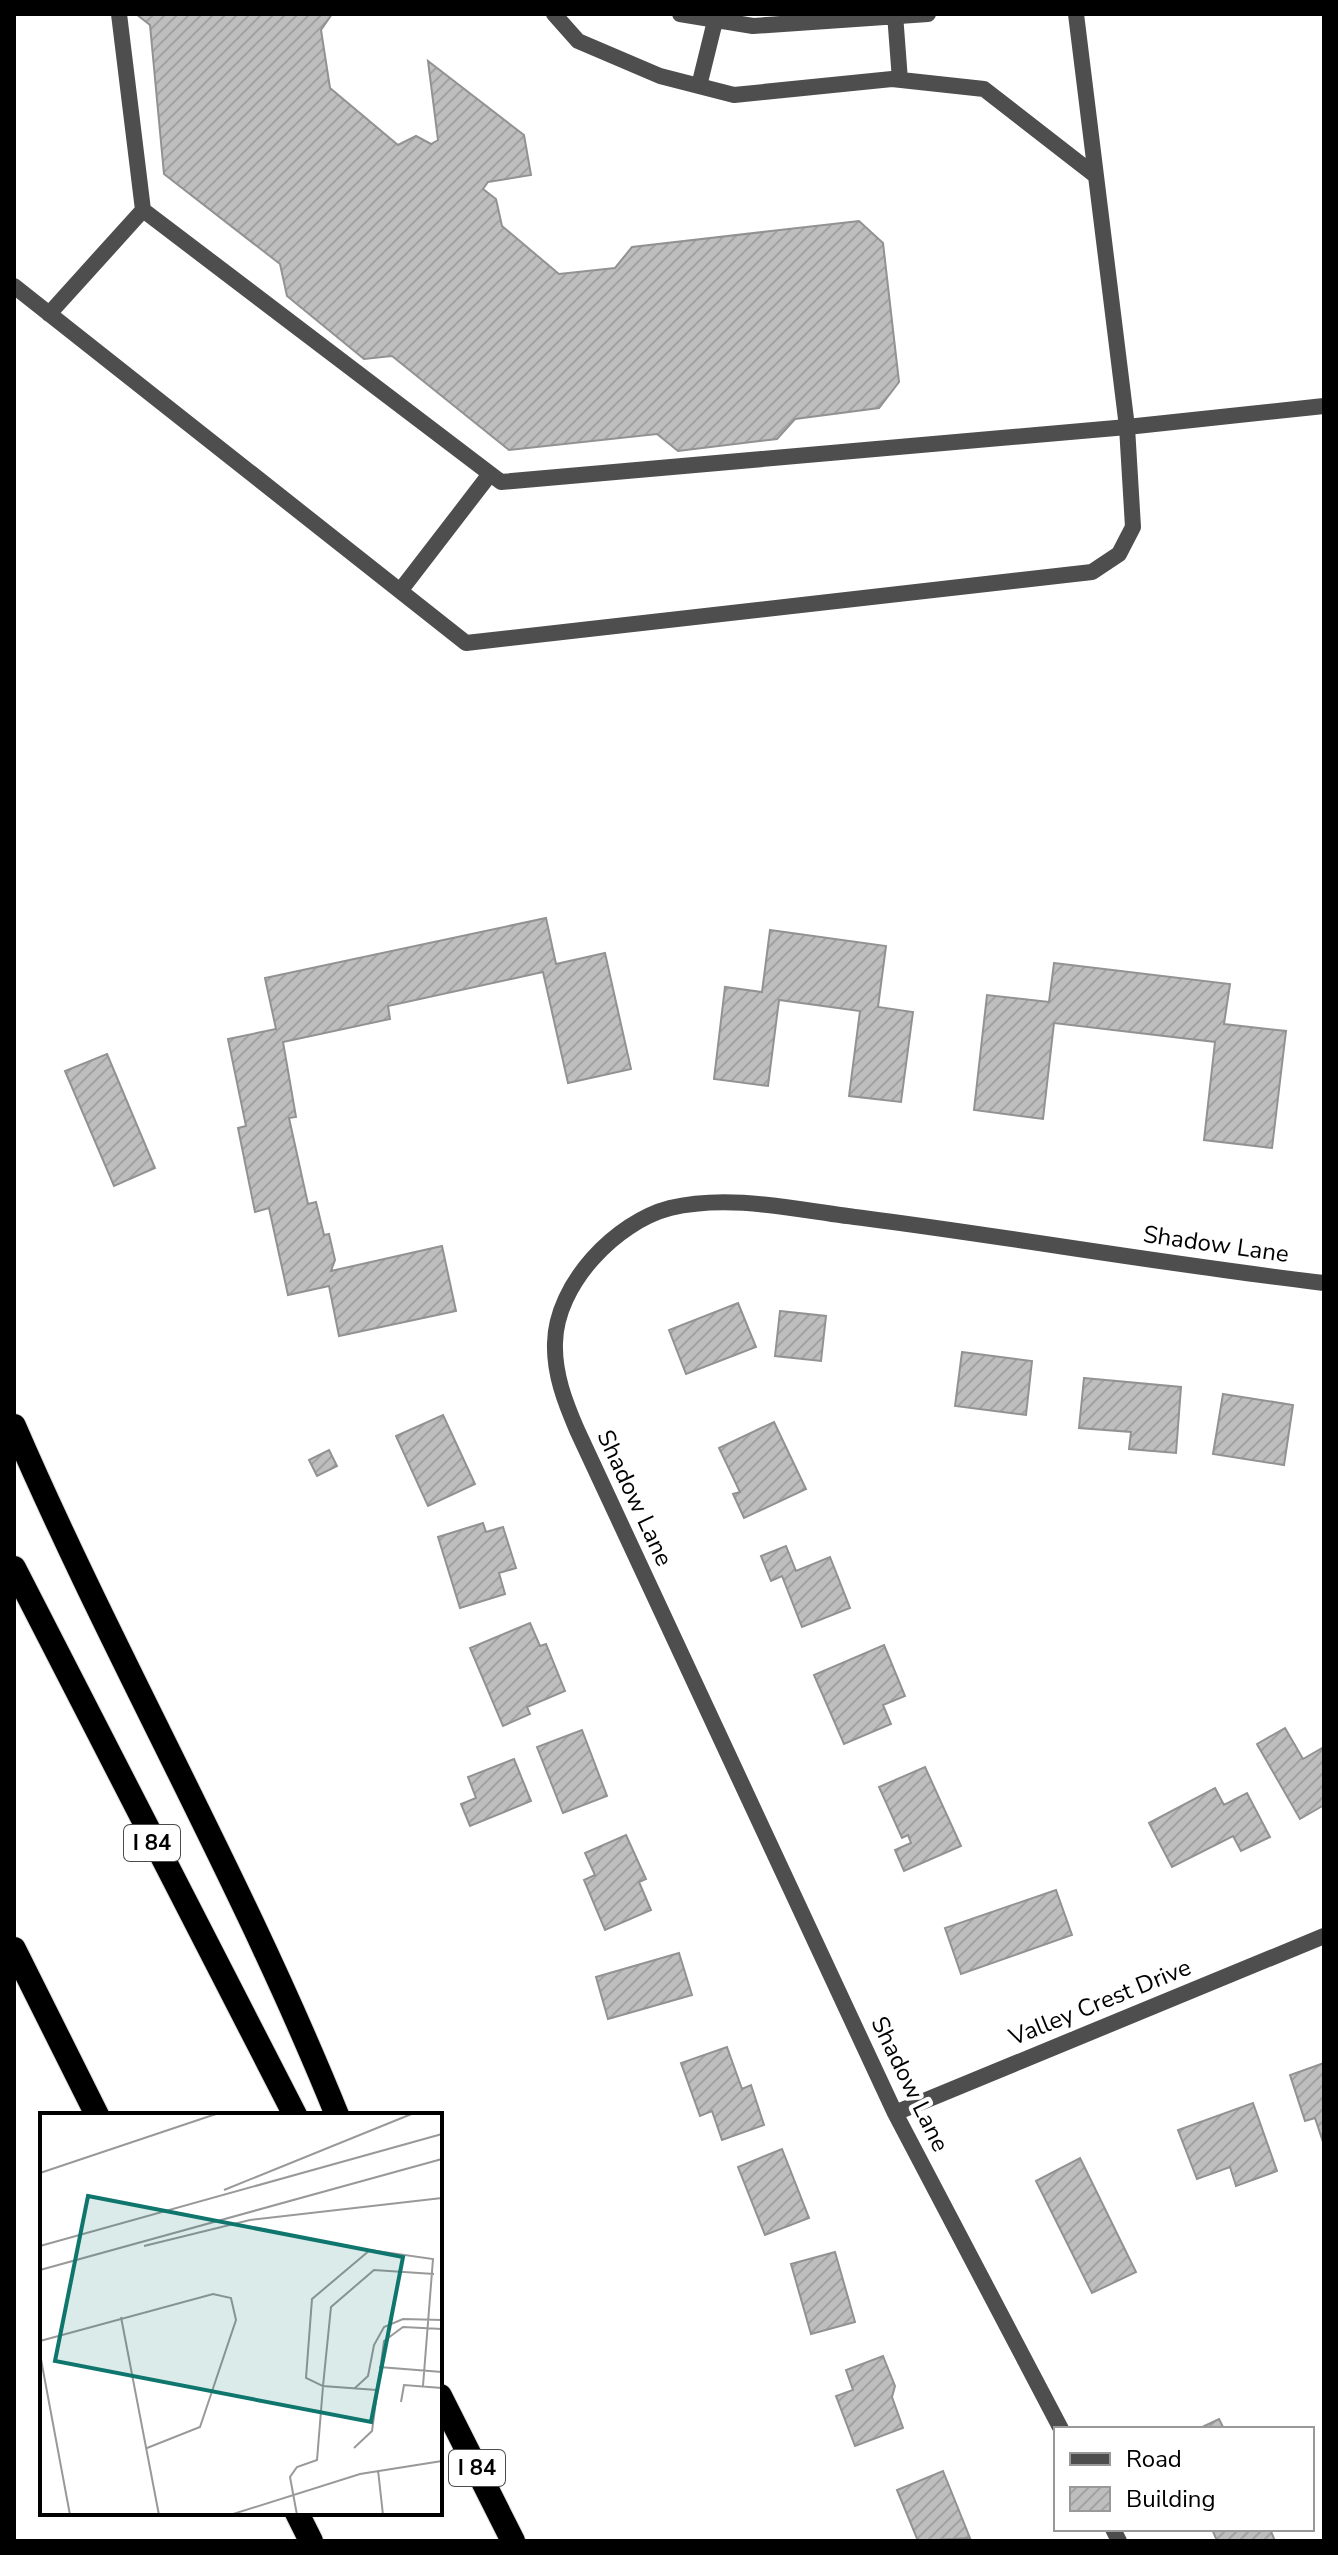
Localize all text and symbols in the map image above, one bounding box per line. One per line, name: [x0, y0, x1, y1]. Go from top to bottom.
street label: Shadow Lane: [1141, 1218, 1291, 1270]
street label: Shadow Lane: [589, 1425, 681, 1571]
road number: I 84: [124, 1825, 180, 1861]
street label: Valley Crest Drive: [1003, 1951, 1196, 2053]
street label: Shadow Lane: [863, 2011, 957, 2157]
inset map: [40, 2113, 442, 2515]
legend: [1054, 2427, 1314, 2531]
text: Road: [1126, 2443, 1182, 2475]
road number: I 84: [449, 2450, 505, 2486]
text: Building: [1126, 2483, 1216, 2515]

